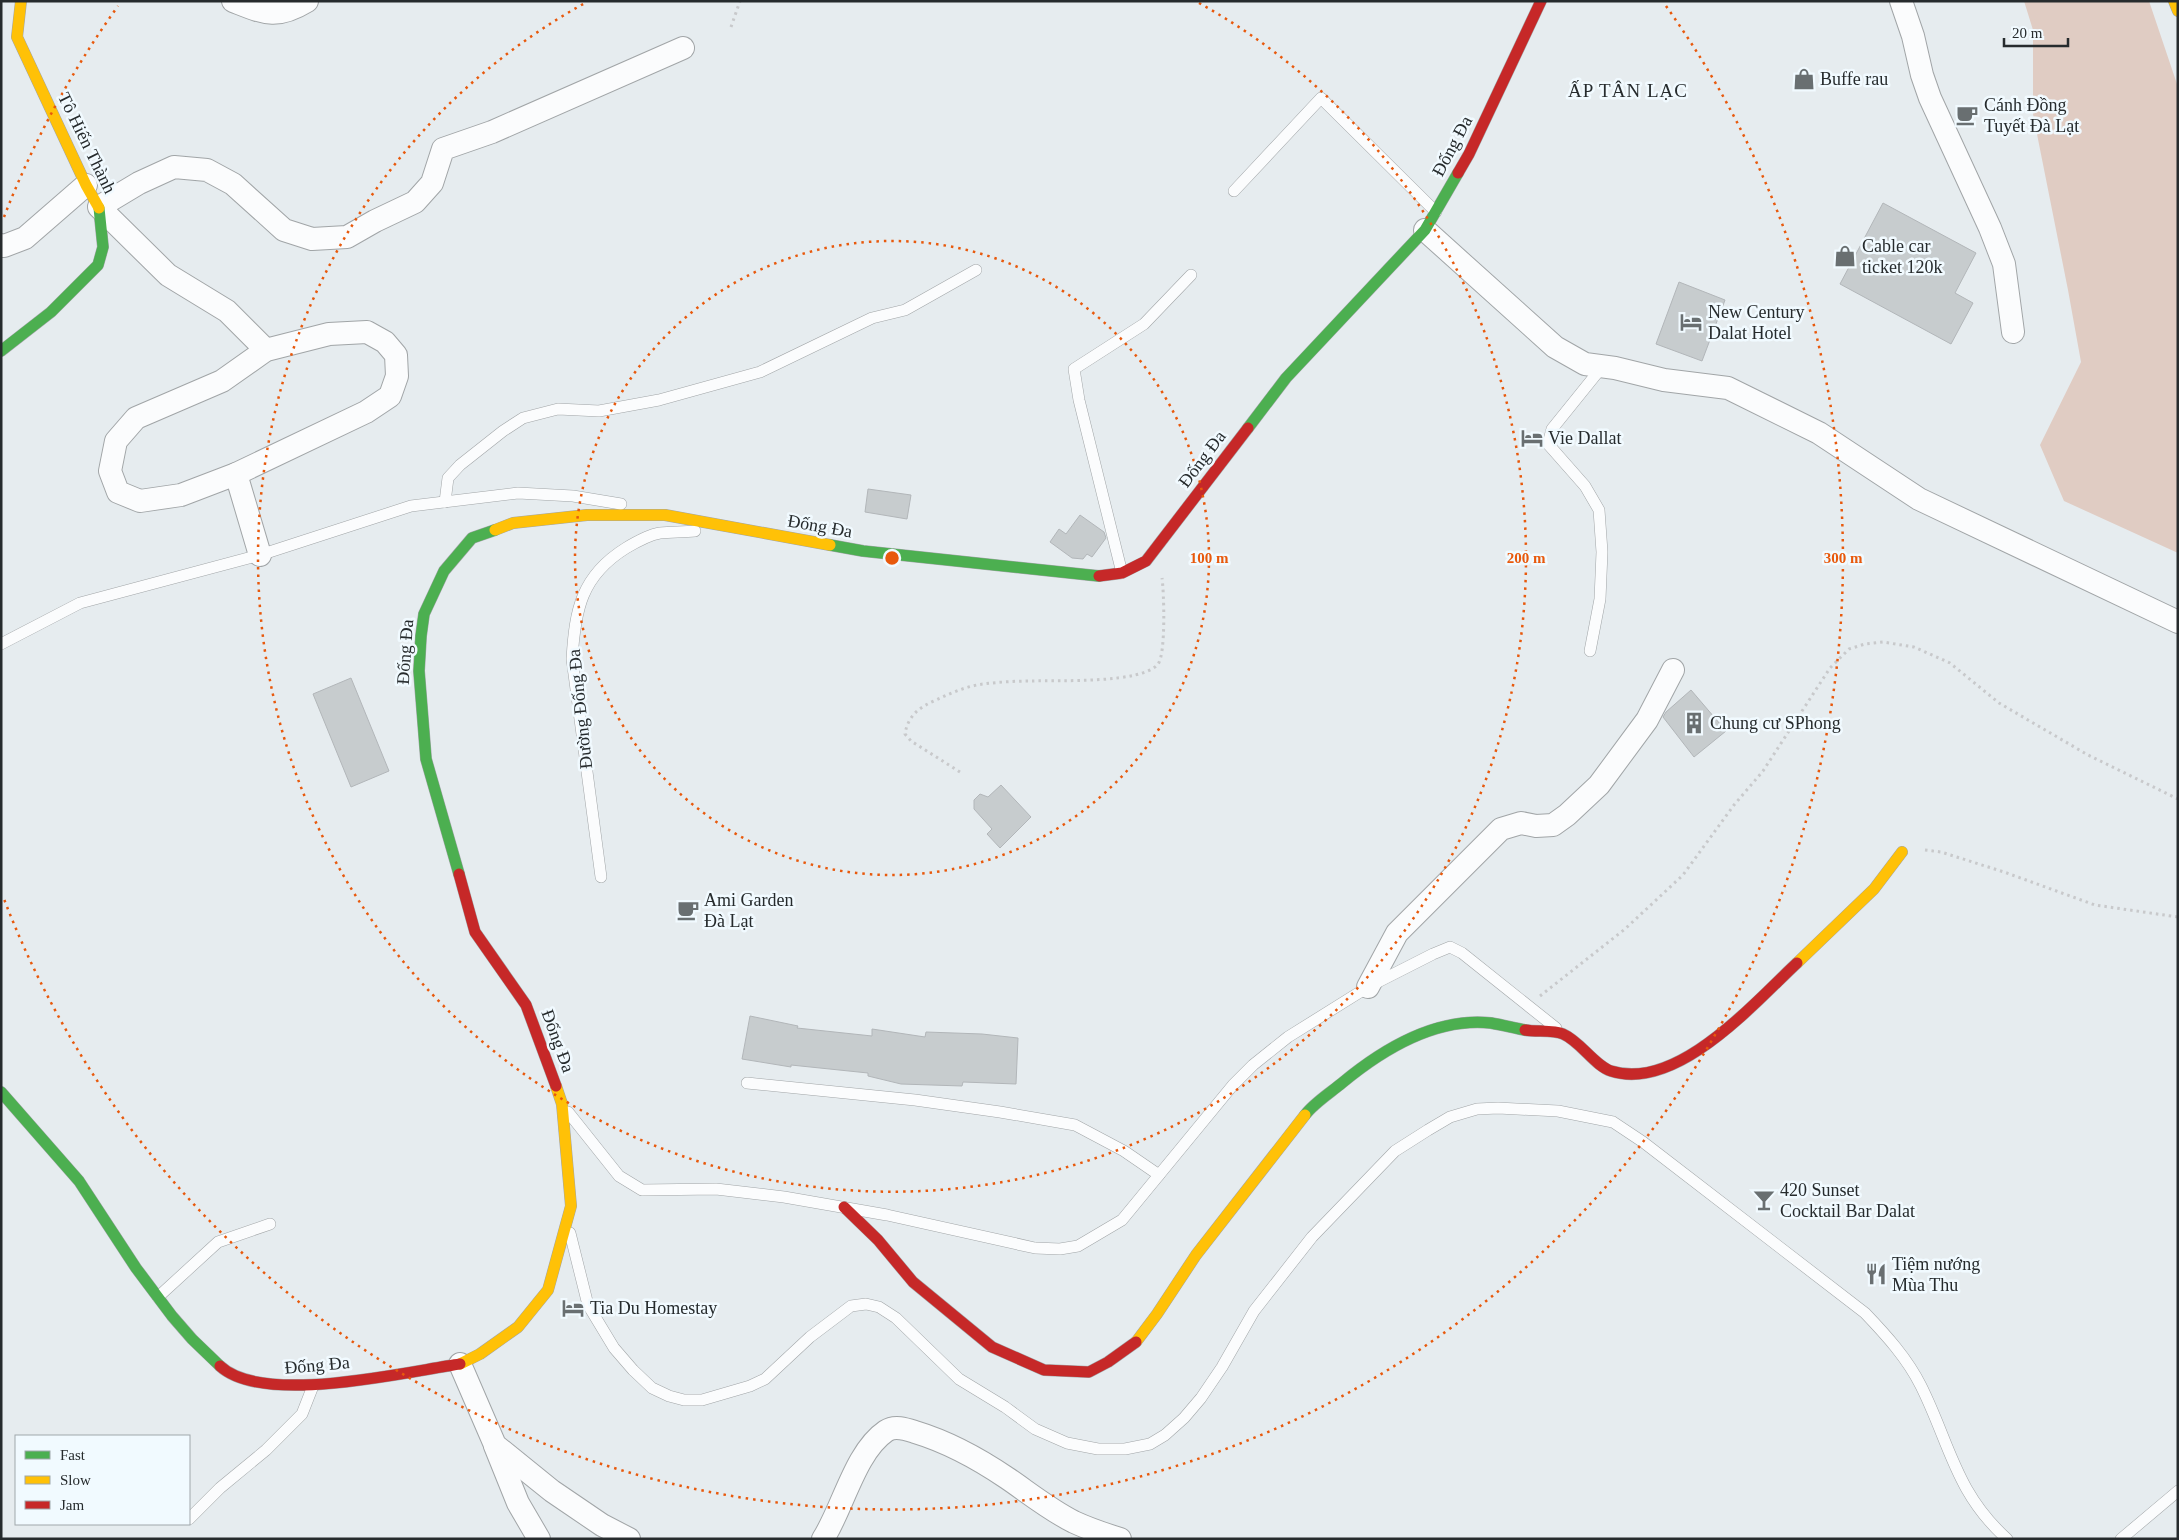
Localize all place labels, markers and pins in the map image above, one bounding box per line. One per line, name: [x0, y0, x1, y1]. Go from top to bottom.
shop icon: Buffe rau: [1791, 66, 1817, 92]
place label: Buffe rau: [1820, 69, 1888, 89]
place label: Cánh Đồng Tuyết Đà Lạt: [1984, 95, 2079, 136]
cafe icon: Cánh Đồng Tuyết Đà Lạt: [1954, 102, 1980, 128]
place label: Cable car ticket 120k: [1862, 236, 1942, 277]
shop icon: Cable car ticket 120k: [1832, 243, 1858, 269]
place label: New Century Dalat Hotel: [1708, 302, 1804, 343]
hotel icon: New Century Dalat Hotel: [1678, 309, 1704, 335]
hotel icon: Vie Dallat: [1519, 425, 1545, 451]
place label: Vie Dallat: [1548, 428, 1621, 448]
centre of rings: [883, 549, 901, 567]
building icon: Chung cư SPhong: [1681, 710, 1707, 736]
place label: Chung cư SPhong: [1710, 713, 1841, 733]
place label: Ami Garden Đà Lạt: [704, 890, 793, 931]
cafe icon: Ami Garden Đà Lạt: [675, 897, 701, 923]
place label: 420 Sunset Cocktail Bar Dalat: [1780, 1180, 1915, 1221]
bar icon: 420 Sunset Cocktail Bar Dalat: [1751, 1187, 1777, 1213]
place label: Tiệm nướng Mùa Thu: [1892, 1254, 1980, 1295]
restaurant icon: Tiệm nướng Mùa Thu: [1863, 1261, 1889, 1287]
hotel icon: Tia Du Homestay: [560, 1295, 586, 1321]
place label: Tia Du Homestay: [590, 1298, 717, 1318]

